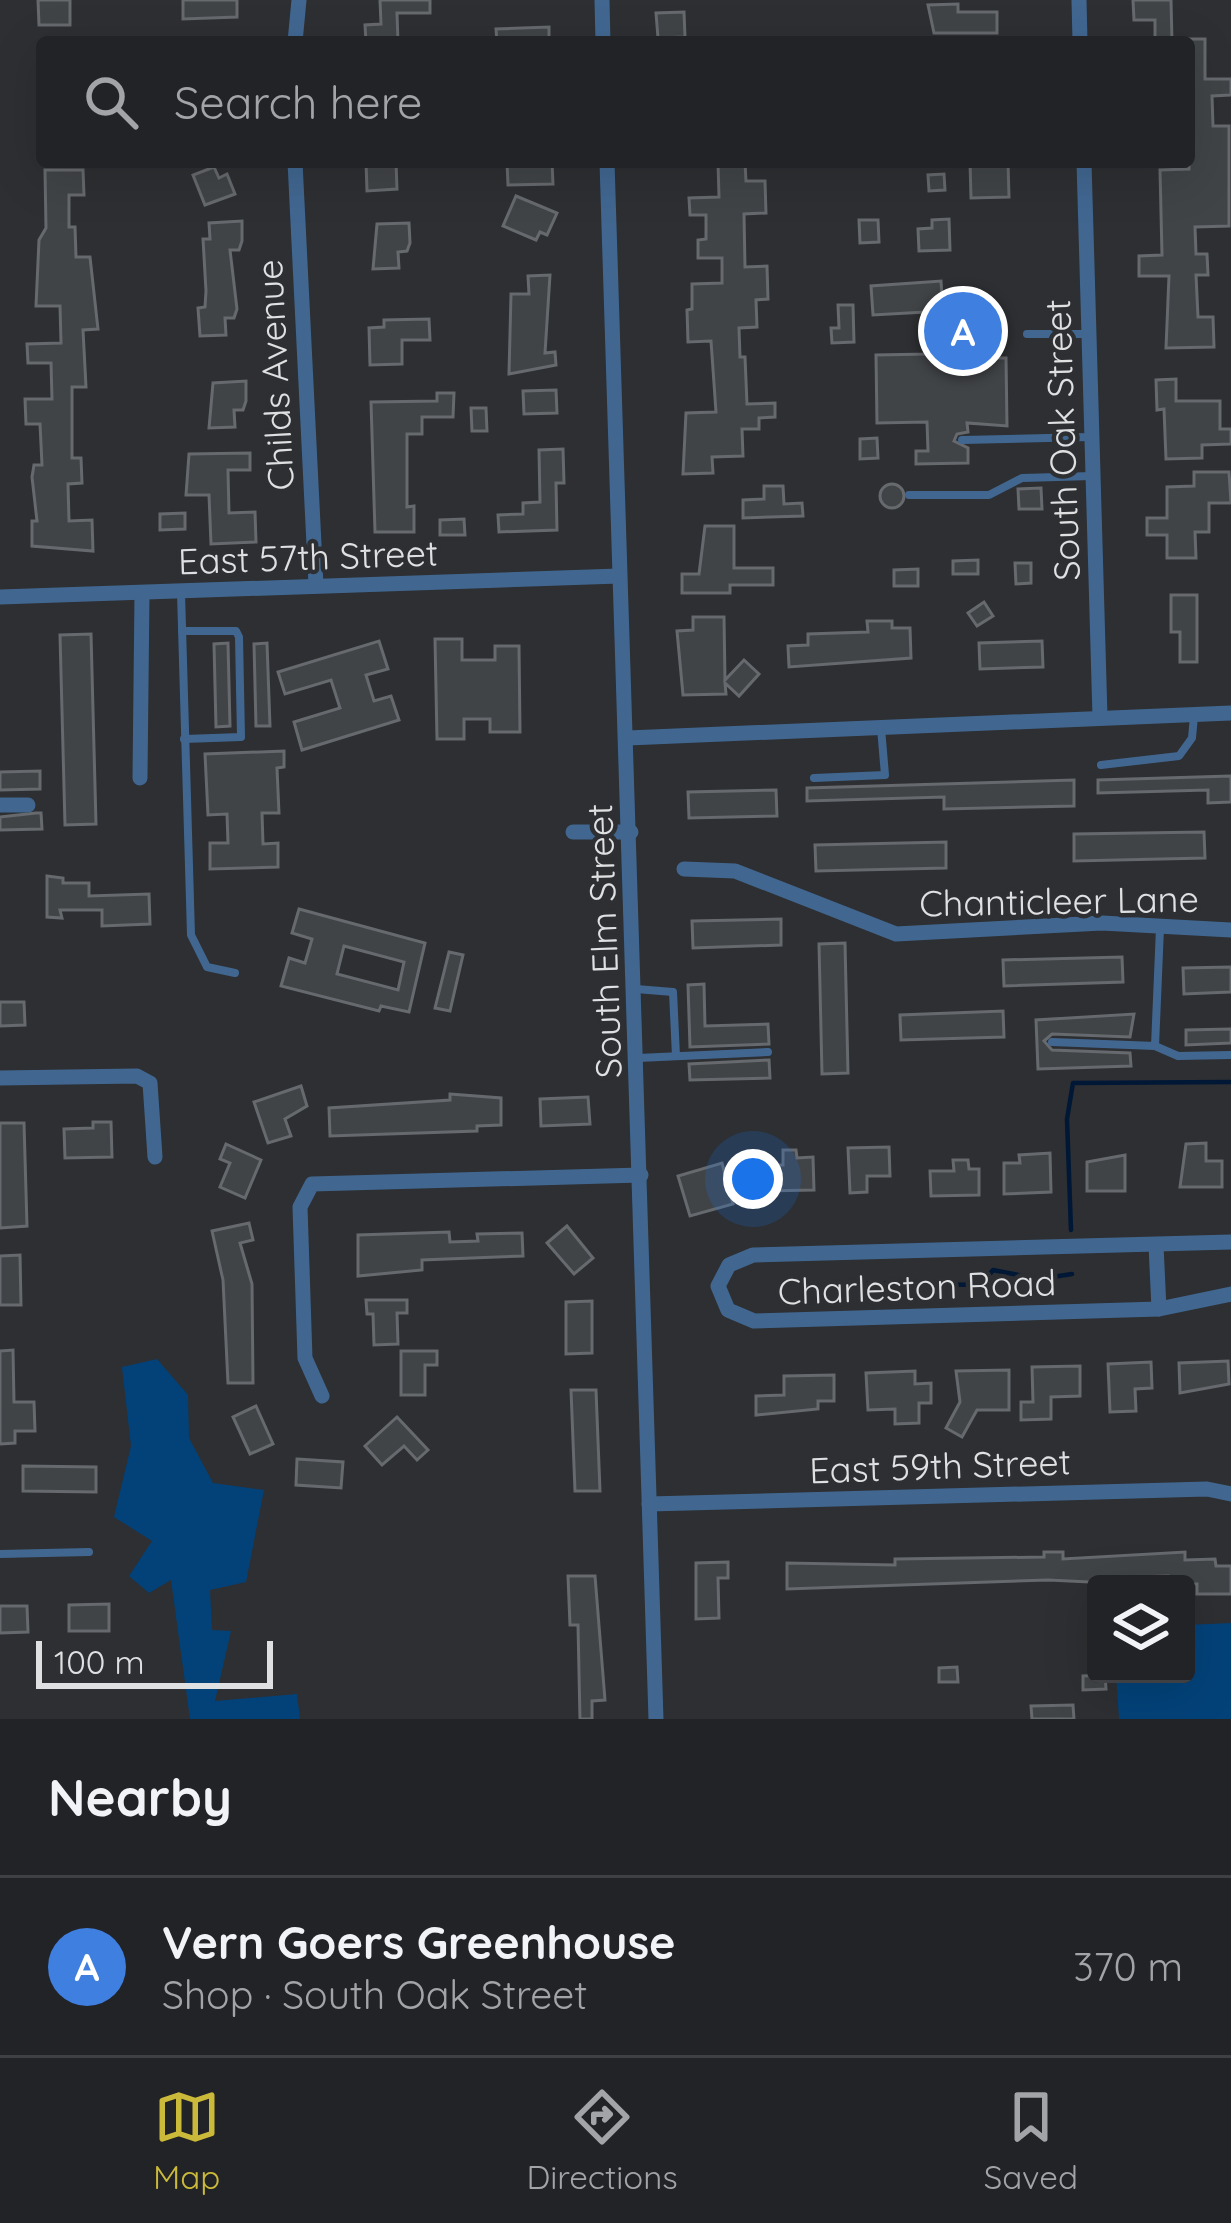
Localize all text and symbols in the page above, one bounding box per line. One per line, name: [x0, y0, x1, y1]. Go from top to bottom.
search box: [36, 36, 1195, 168]
icon: search: [78, 69, 144, 135]
text: Search here: [174, 74, 422, 130]
street label: Childs Avenue: [246, 258, 303, 492]
pin: A: [924, 286, 1002, 376]
street label: South Oak Street: [1034, 298, 1089, 582]
street label: East 57th Street: [177, 529, 439, 584]
street label: South Elm Street: [576, 803, 631, 1079]
street label: Chanticleer Lane: [919, 876, 1199, 925]
your location: [723, 1149, 783, 1209]
street label: Charleston Road: [777, 1259, 1057, 1314]
street label: East 59th Street: [808, 1438, 1072, 1493]
map controls: [1087, 1575, 1195, 1683]
button: layers: [1087, 1575, 1195, 1683]
scale bar: [36, 1635, 273, 1688]
text: 100 m: [54, 1641, 145, 1682]
text: Nearby: [48, 1765, 232, 1829]
text: Vern Goers Greenhouse: [162, 1914, 676, 1970]
text: A: [75, 1942, 99, 1991]
text: 370 m: [1073, 1942, 1183, 1991]
text: Shop · South Oak Street: [162, 1970, 587, 2019]
tab: Map: [153, 2084, 220, 2197]
tab: Directions: [526, 2084, 678, 2197]
tab: Saved: [984, 2084, 1078, 2197]

